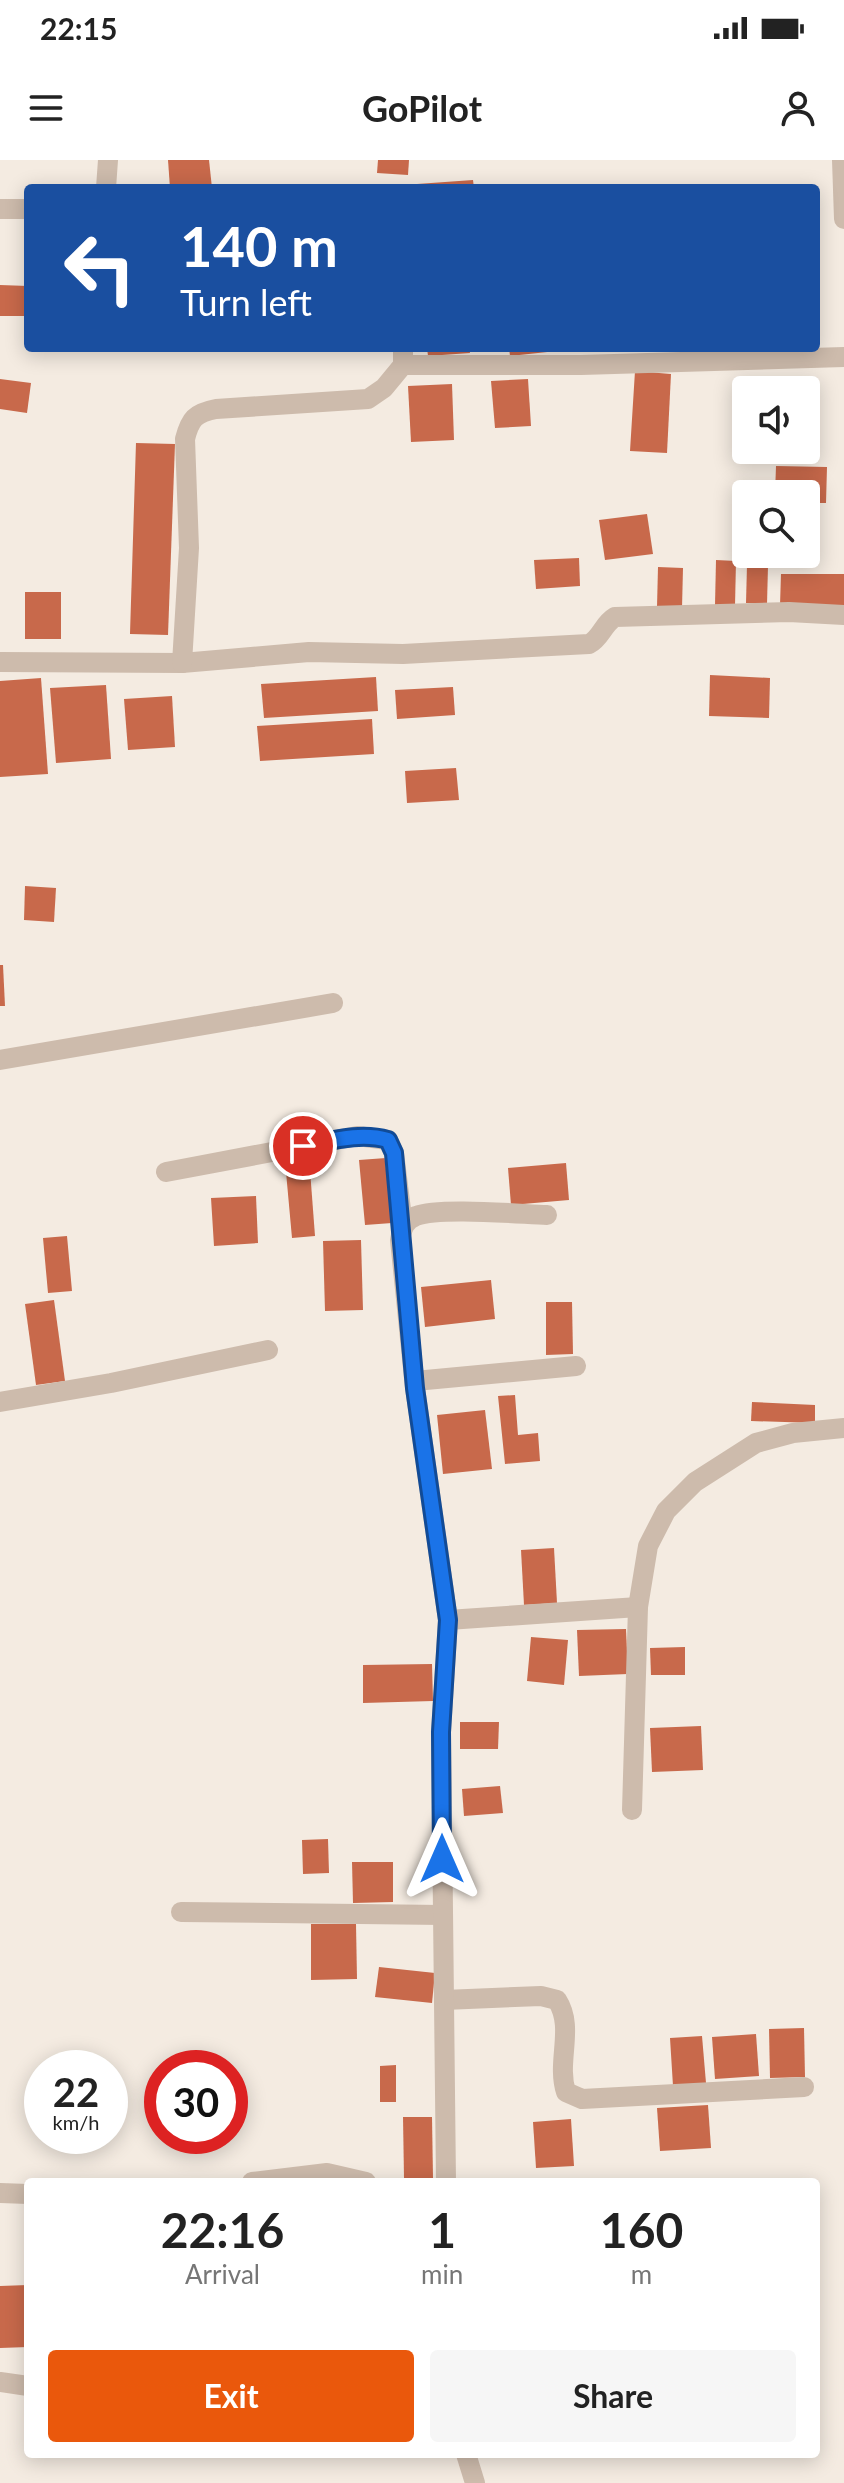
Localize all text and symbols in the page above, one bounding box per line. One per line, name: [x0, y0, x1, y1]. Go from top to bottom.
text: 22:15: [40, 10, 117, 46]
icon: menu: [24, 86, 68, 130]
text: GoPilot: [362, 86, 482, 130]
icon: person: [776, 86, 820, 130]
text: 140 m: [180, 212, 338, 279]
icon: left: [48, 216, 152, 320]
text: Turn left: [180, 280, 312, 324]
map controls: [732, 376, 820, 568]
button: sound: [732, 376, 820, 464]
button: search: [732, 480, 820, 568]
pin: [269, 1112, 337, 1180]
icon: arrive: [281, 1124, 325, 1168]
position arrow: [400, 1817, 484, 1901]
speed limit sign: 30: [144, 2050, 248, 2154]
text: 22: [53, 2068, 99, 2116]
text: km/h: [53, 2110, 99, 2134]
text: 22:16: [161, 2201, 284, 2258]
text: 1: [428, 2201, 456, 2258]
text: 160: [600, 2201, 683, 2258]
text: Arrival: [185, 2258, 260, 2290]
text: min: [421, 2258, 463, 2290]
text: m: [631, 2258, 652, 2290]
button: Exit: [48, 2350, 414, 2442]
button: Share: [430, 2350, 796, 2442]

